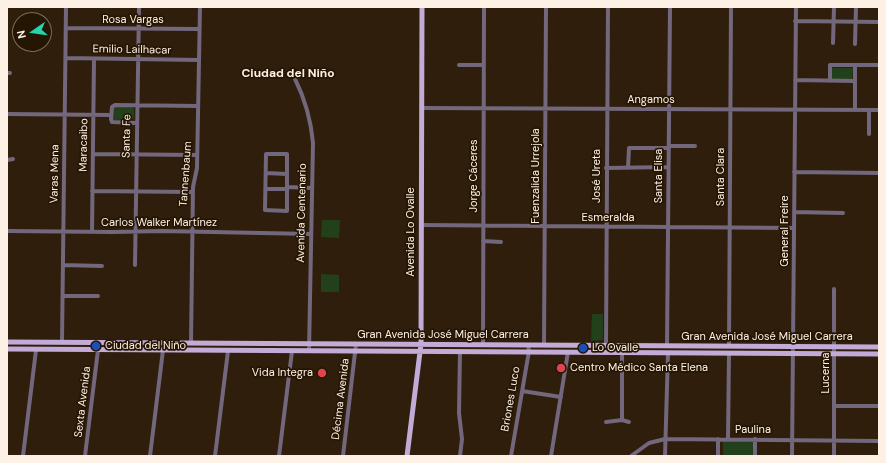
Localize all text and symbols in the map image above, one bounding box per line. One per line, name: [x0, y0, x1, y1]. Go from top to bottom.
north arrow: [12, 12, 52, 52]
street label: Rosa Vargas: [102, 13, 164, 27]
text: N: [14, 29, 29, 40]
street label: Emilio Lailhacar: [93, 43, 171, 57]
district label: Ciudad del Niño: [242, 67, 334, 81]
street label: Angamos: [627, 93, 675, 107]
street label: Santa Fe: [120, 114, 134, 158]
street label: Maracaibo: [77, 118, 91, 172]
street label: Fuenzalida Urrejola: [529, 128, 543, 224]
street label: Jorge Cáceres: [467, 139, 481, 213]
street label: Tannenbaum: [177, 141, 195, 207]
street label: Varas Mena: [48, 144, 62, 204]
street label: Santa Clara: [714, 148, 728, 206]
street label: José Ureta: [590, 149, 604, 203]
street label: Santa Elisa: [652, 149, 666, 203]
street label: Avenida Centenario: [295, 163, 309, 263]
street label: Avenida Lo Ovalle: [404, 187, 418, 277]
street label: General Freire: [778, 195, 792, 267]
street label: Esmeralda: [581, 211, 635, 225]
street label: Carlos Walker Martínez: [101, 216, 217, 230]
street label: Gran Avenida José Miguel Carrera: [357, 328, 529, 342]
street label: Gran Avenida José Miguel Carrera: [681, 330, 853, 344]
place label: Ciudad del Niño: [105, 339, 186, 353]
marker: Ciudad del Niño: [90, 340, 102, 352]
place label: Lo Ovalle: [592, 341, 638, 355]
marker: Lo Ovalle: [577, 342, 589, 354]
street label: Lucerna: [819, 352, 833, 394]
street label: Décima Avenida: [329, 358, 353, 440]
place label: Centro Médico Santa Elena: [570, 361, 708, 375]
marker: Centro Médico Santa Elena: [555, 362, 567, 374]
street label: Briones Luco: [499, 365, 523, 433]
street label: Sexta Avenida: [72, 366, 94, 438]
place label: Vida Integra: [252, 366, 313, 380]
marker: Vida Integra: [316, 367, 328, 379]
street label: Paulina: [735, 423, 771, 437]

